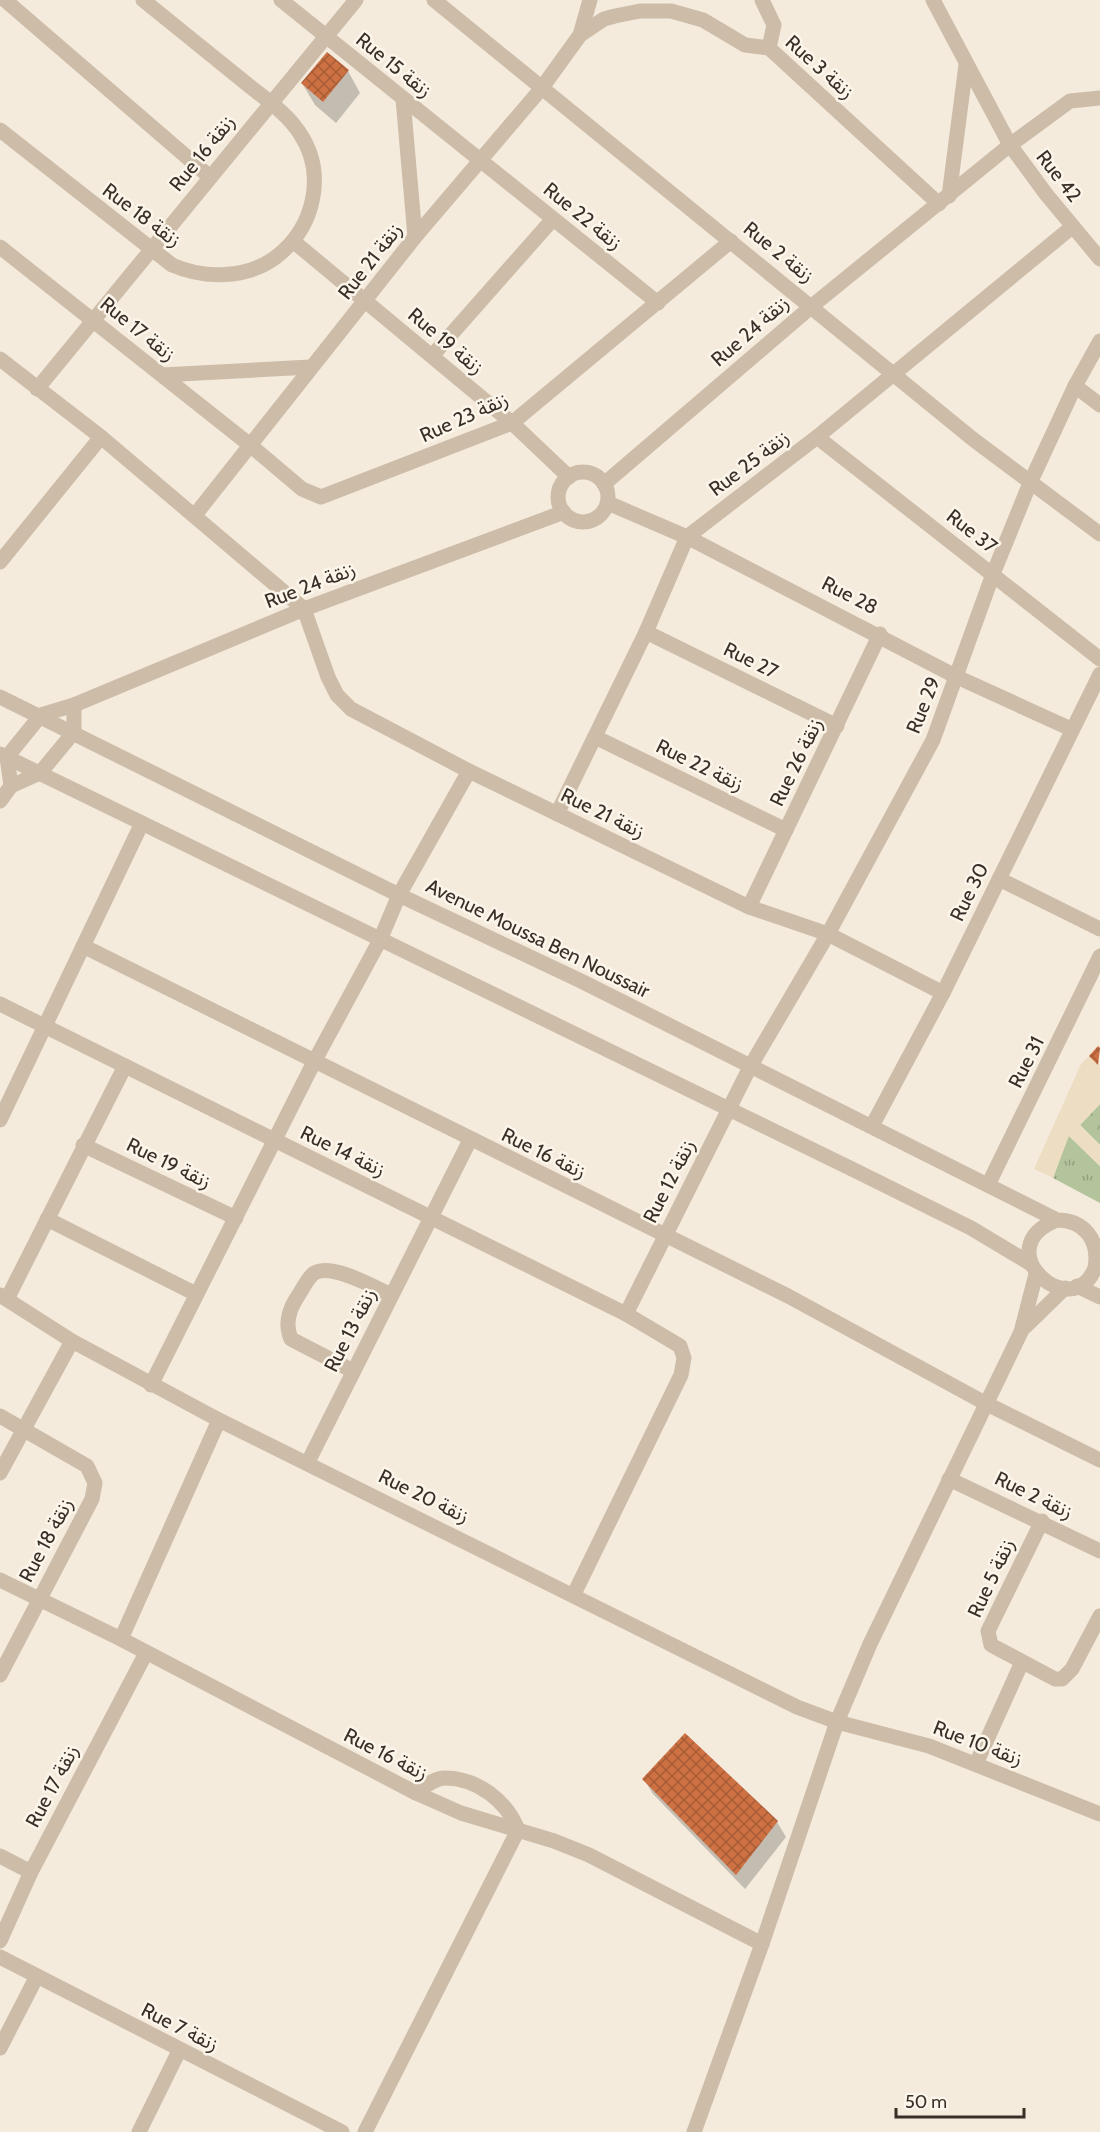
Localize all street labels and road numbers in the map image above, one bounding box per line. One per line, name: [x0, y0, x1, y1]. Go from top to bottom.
street label: Rue 15 زنقة: [351, 27, 437, 103]
street label: Rue 3 زنقة: [781, 30, 859, 104]
street label: Rue 16 زنقة: [164, 110, 240, 196]
street label: Rue 42: [1031, 145, 1087, 207]
street label: Rue 22 زنقة: [539, 177, 627, 255]
street label: Rue 18 زنقة: [98, 178, 186, 252]
street label: Rue 2 زنقة: [739, 216, 819, 288]
street label: Rue 21 زنقة: [333, 218, 407, 304]
street label: Rue 17 زنقة: [96, 291, 180, 367]
street label: Rue 24 زنقة: [706, 291, 794, 371]
street label: Rue 19 زنقة: [403, 303, 489, 379]
street label: Rue 23 زنقة: [416, 387, 512, 447]
street label: Rue 25 زنقة: [704, 425, 794, 501]
street label: Rue 37: [942, 504, 1002, 558]
street label: Rue 24 زنقة: [261, 557, 359, 613]
street label: Rue 28: [818, 571, 882, 619]
street label: Rue 27: [720, 637, 782, 683]
street label: Rue 29: [901, 673, 945, 737]
street label: Rue 26 زنقة: [764, 714, 828, 810]
street label: Rue 22 زنقة: [652, 734, 748, 796]
street label: Rue 21 زنقة: [557, 782, 649, 844]
street label: Rue 30: [945, 859, 993, 925]
street label: Avenue Moussa Ben Noussair: [422, 873, 654, 1003]
street label: Rue 31: [1003, 1032, 1049, 1092]
street label: Rue 14 زنقة: [297, 1120, 389, 1182]
street label: Rue 16 زنقة: [498, 1122, 590, 1184]
street label: Rue 19 زنقة: [123, 1132, 215, 1194]
street label: Rue 12 زنقة: [638, 1135, 700, 1227]
street label: Rue 13 زنقة: [319, 1284, 381, 1376]
street label: Rue 20 زنقة: [375, 1464, 473, 1528]
street label: Rue 2 زنقة: [991, 1466, 1077, 1524]
street label: Rue 18 زنقة: [14, 1494, 78, 1586]
street label: Rue 5 زنقة: [962, 1535, 1020, 1621]
street label: Rue 10 زنقة: [930, 1715, 1026, 1771]
street label: Rue 16 زنقة: [340, 1723, 432, 1785]
street label: Rue 17 زنقة: [20, 1741, 84, 1831]
street label: Rue 7 زنقة: [137, 1997, 223, 2057]

